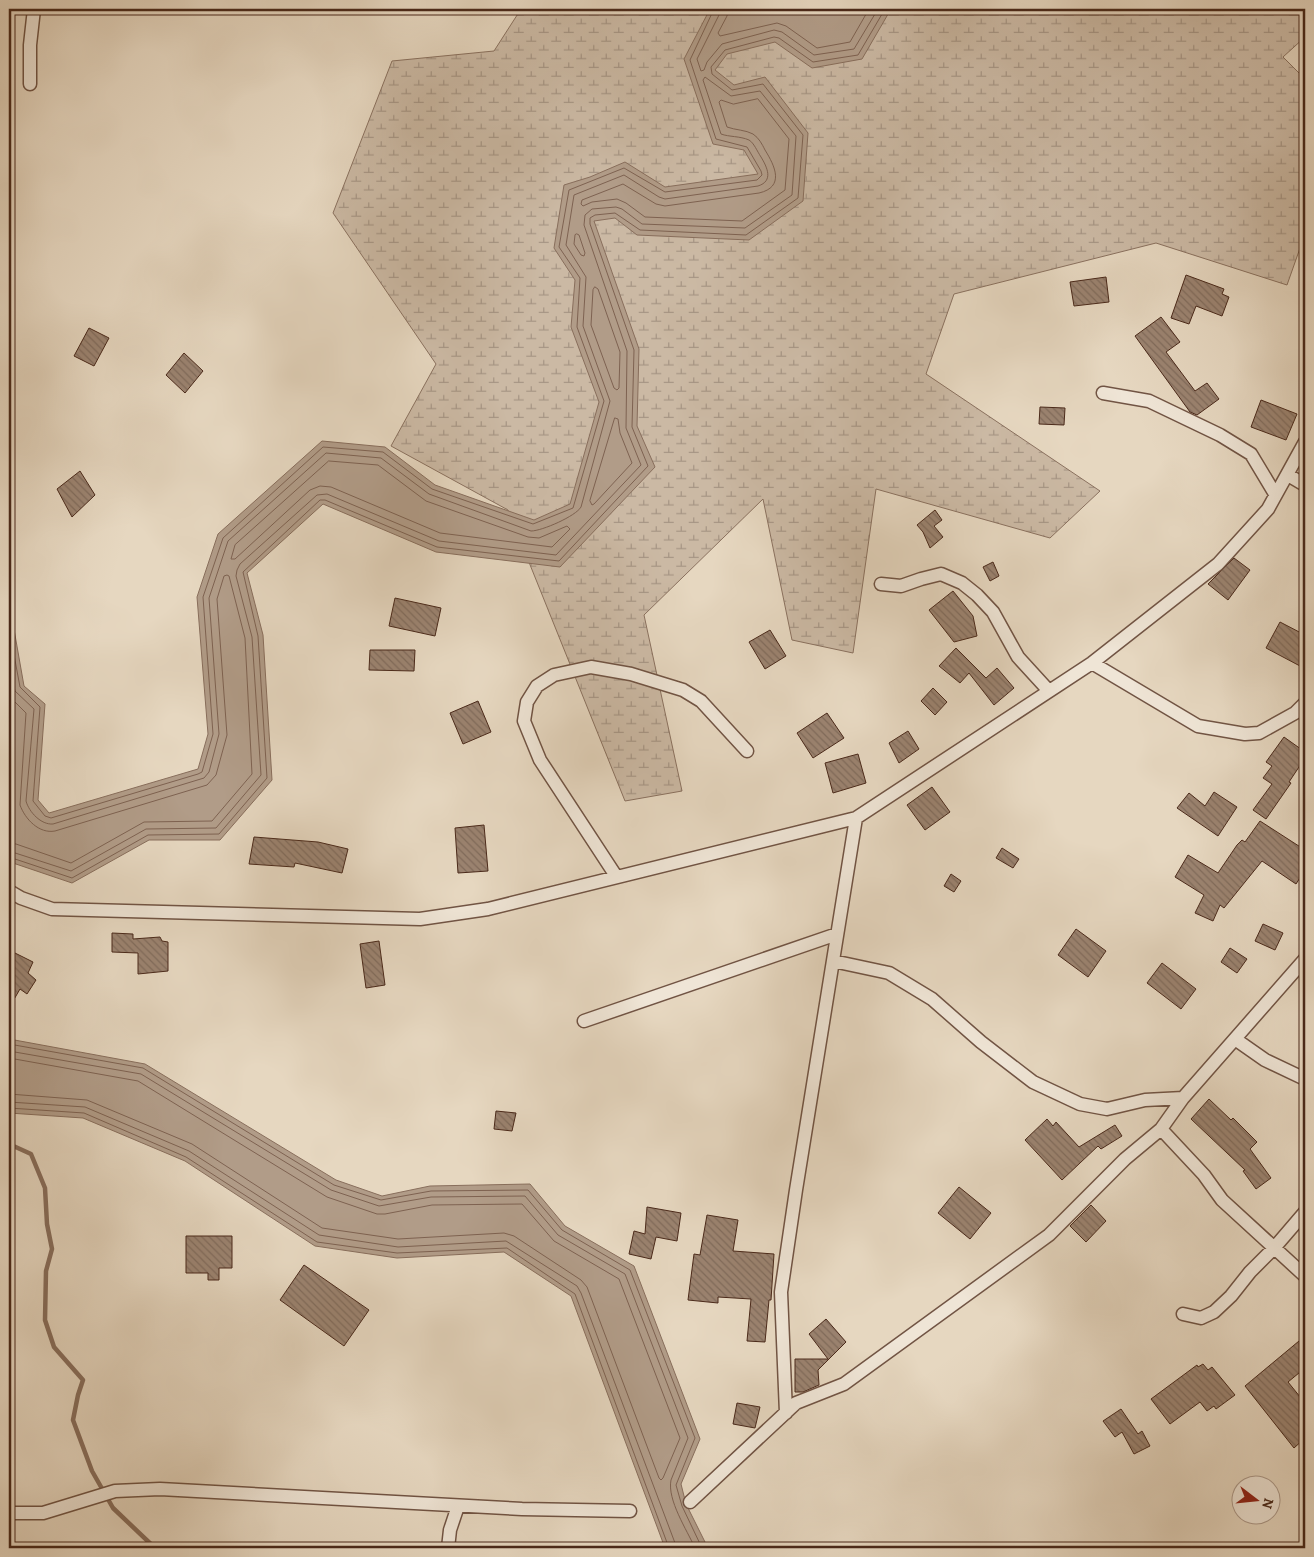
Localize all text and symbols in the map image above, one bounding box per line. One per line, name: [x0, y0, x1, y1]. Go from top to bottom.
north arrow: [1232, 1474, 1282, 1524]
text: N: [1257, 1496, 1279, 1511]

